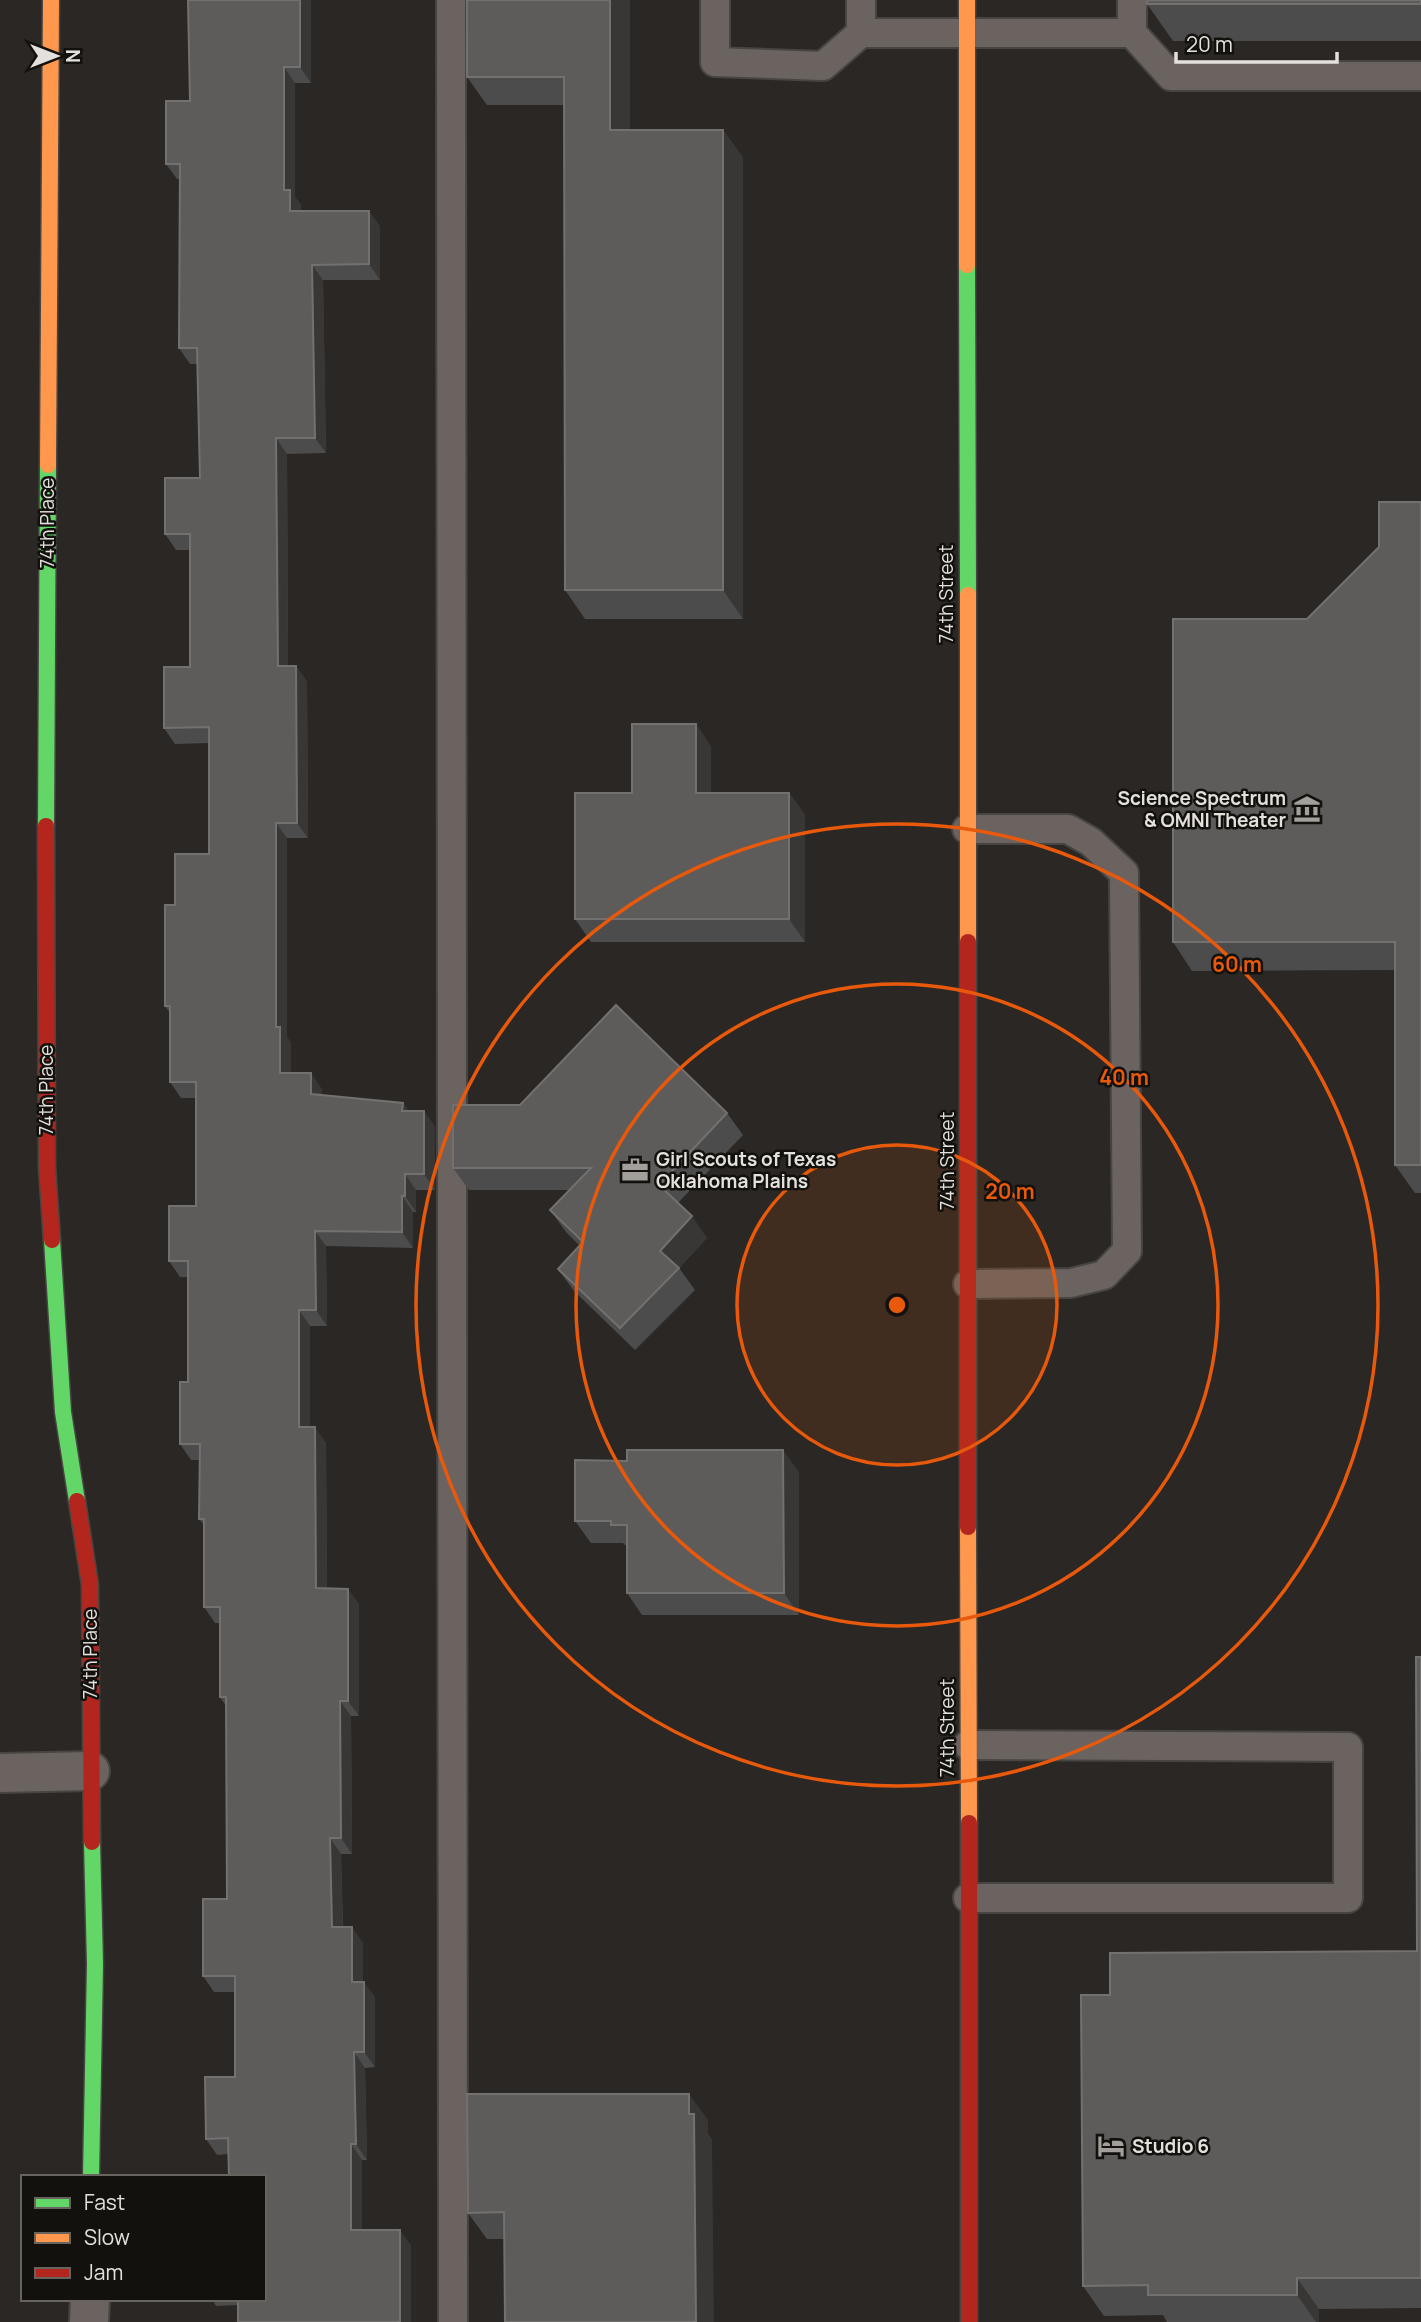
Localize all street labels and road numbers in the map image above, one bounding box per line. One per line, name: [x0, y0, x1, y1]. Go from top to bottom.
street label: 74th Place: [34, 478, 60, 568]
street label: 74th Street: [933, 545, 959, 643]
street label: 74th Place: [33, 1045, 59, 1135]
street label: 74th Street: [934, 1112, 960, 1210]
street label: 74th Place: [77, 1609, 103, 1699]
street label: 74th Street: [934, 1679, 960, 1777]

